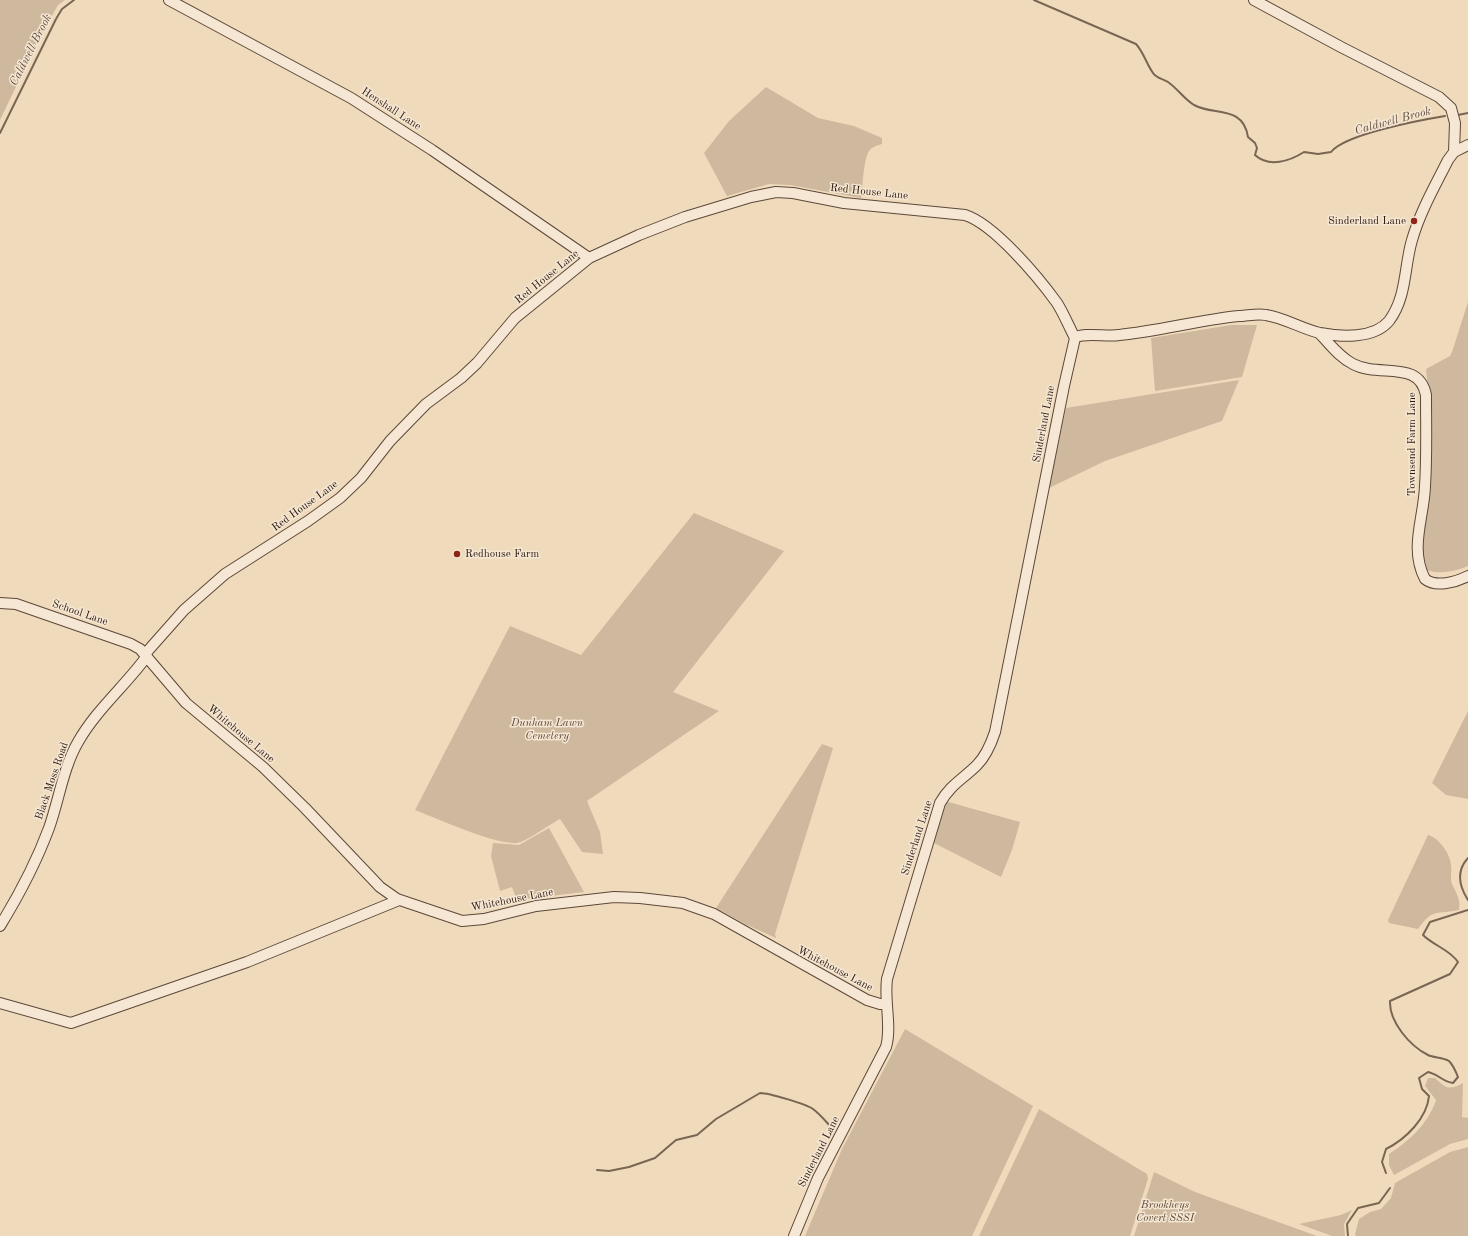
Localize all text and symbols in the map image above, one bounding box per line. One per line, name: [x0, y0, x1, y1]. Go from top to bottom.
water label: Caldwell Brook: [7, 12, 55, 88]
street label: Henshall Lane: [359, 85, 423, 133]
water label: Caldwell Brook: [1353, 104, 1433, 138]
street label: Red House Lane: [829, 181, 909, 203]
place label: Sinderland Lane: [1328, 214, 1406, 228]
marker: Sinderland Lane: [1409, 216, 1419, 226]
street label: Red House Lane: [512, 247, 582, 307]
street label: Sinderland Lane: [1030, 384, 1058, 464]
street label: Townsend Farm Lane: [1405, 392, 1419, 496]
street label: Red House Lane: [269, 478, 341, 534]
place label: Redhouse Farm: [465, 547, 539, 561]
marker: Redhouse Farm: [452, 549, 462, 559]
street label: School Lane: [50, 597, 110, 629]
street label: Whitehouse Lane: [205, 702, 277, 766]
park label: Dunham Lawn Cemetery: [511, 716, 583, 742]
street label: Black Moss Road: [33, 740, 71, 822]
street label: Sinderland Lane: [899, 799, 935, 877]
street label: Whitehouse Lane: [470, 886, 554, 914]
street label: Whitehouse Lane: [795, 944, 875, 994]
street label: Sinderland Lane: [795, 1114, 843, 1190]
park label: Brookheys Covert SSSI: [1136, 1198, 1194, 1224]

